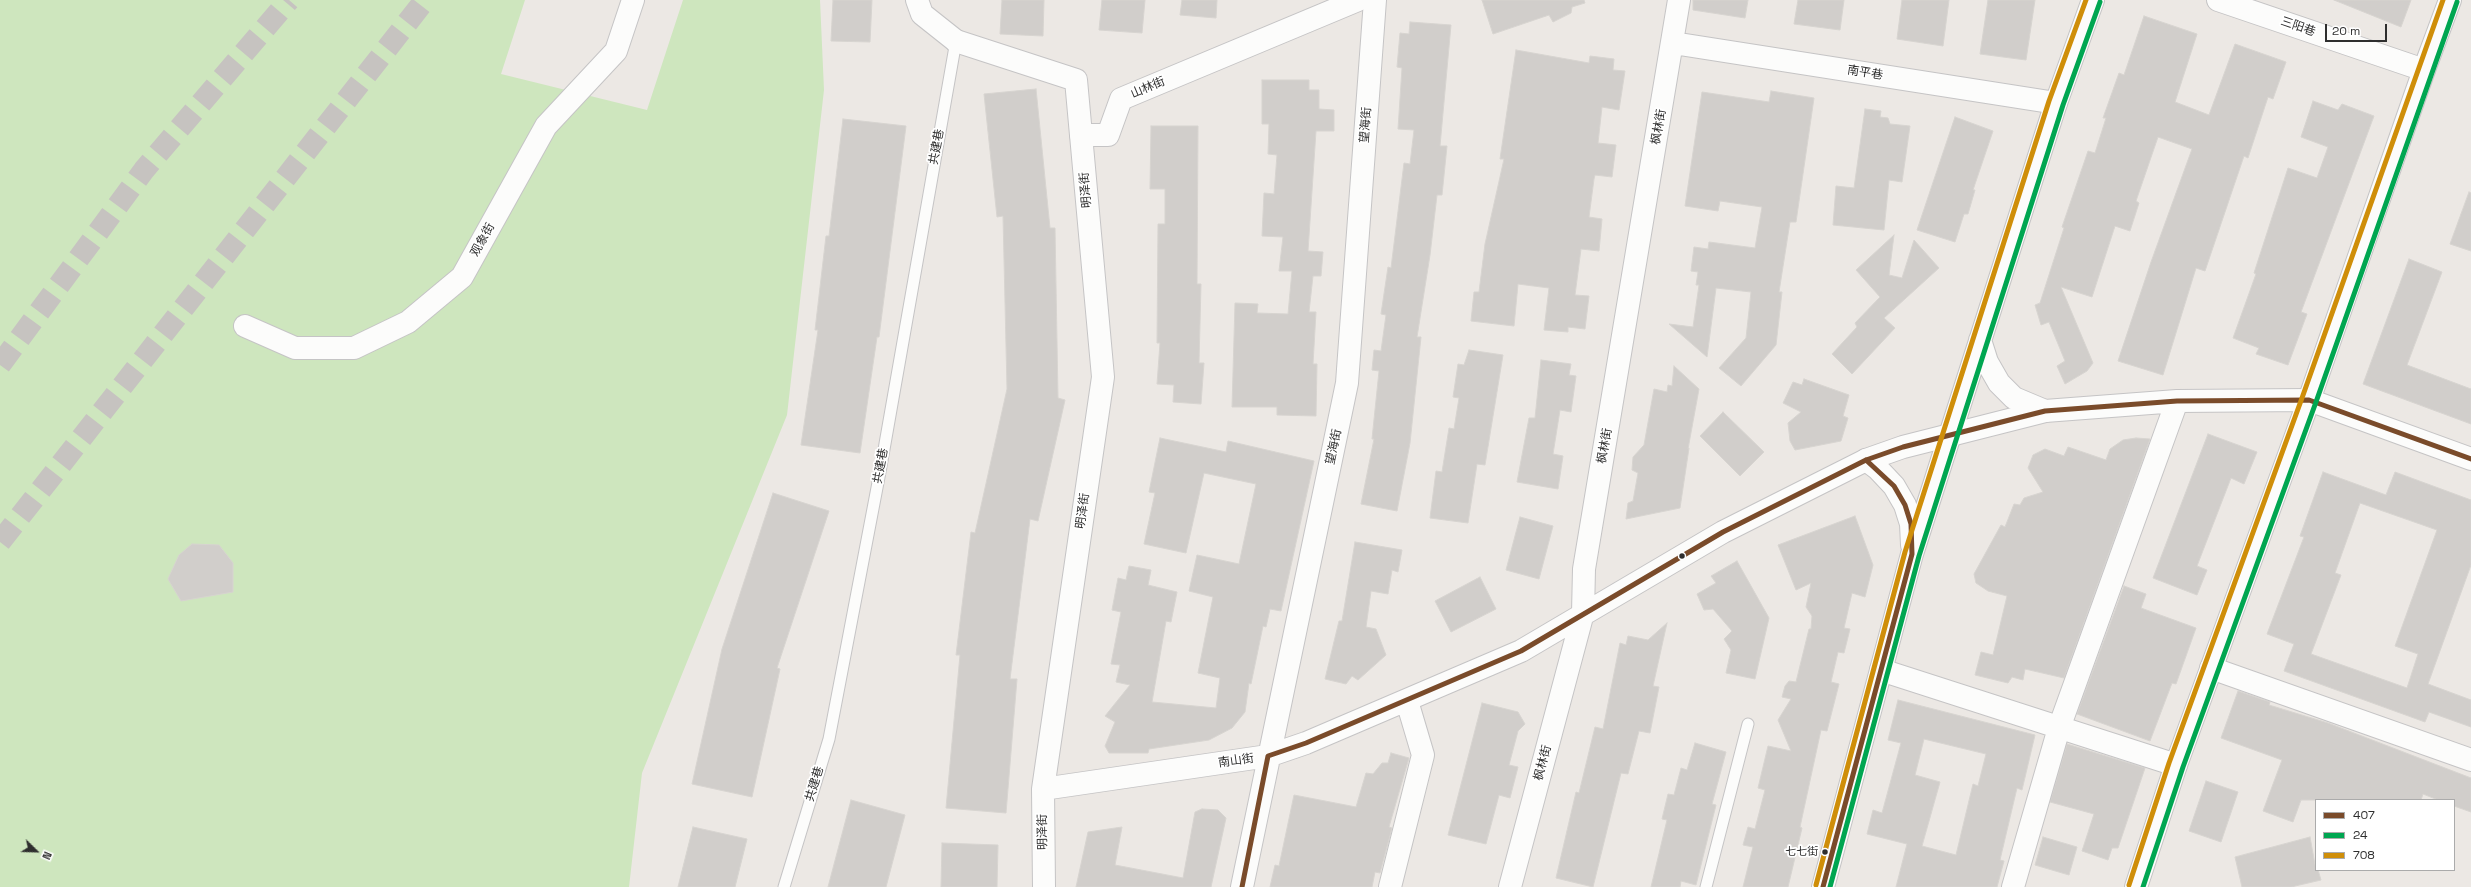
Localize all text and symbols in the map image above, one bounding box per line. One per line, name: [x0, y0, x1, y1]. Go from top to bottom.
street label: 三阳巷: [2279, 14, 2317, 40]
scale bar: [2327, 16, 2389, 42]
text: 20 m: [2332, 23, 2360, 39]
street label: 南平巷: [1846, 63, 1884, 83]
street label: 山林街: [1129, 74, 1167, 102]
street label: 望海街: [1358, 107, 1374, 143]
street label: 枫林街: [1649, 108, 1669, 146]
street label: 共建巷: [927, 128, 947, 166]
street label: 明泽街: [1077, 171, 1095, 209]
street label: 观象街: [468, 221, 498, 259]
street label: 枫林街: [1595, 427, 1615, 465]
street label: 望海街: [1323, 428, 1345, 466]
street label: 共建巷: [871, 447, 891, 485]
street label: 明泽街: [1073, 492, 1093, 530]
unlabelled marker: [1677, 551, 1687, 561]
street label: 枫林街: [1531, 744, 1555, 782]
street label: 南山街: [1217, 751, 1255, 771]
street label: 共建巷: [803, 765, 827, 803]
legend: [2315, 799, 2455, 871]
text: 407: [2353, 807, 2375, 823]
street label: 明泽街: [1035, 814, 1051, 850]
text: 24: [2353, 827, 2367, 843]
north arrow: [16, 831, 56, 871]
place label: 七七街: [1785, 845, 1818, 859]
marker: 七七街: [1820, 847, 1830, 857]
text: 708: [2353, 847, 2375, 863]
text: N: [39, 850, 55, 862]

